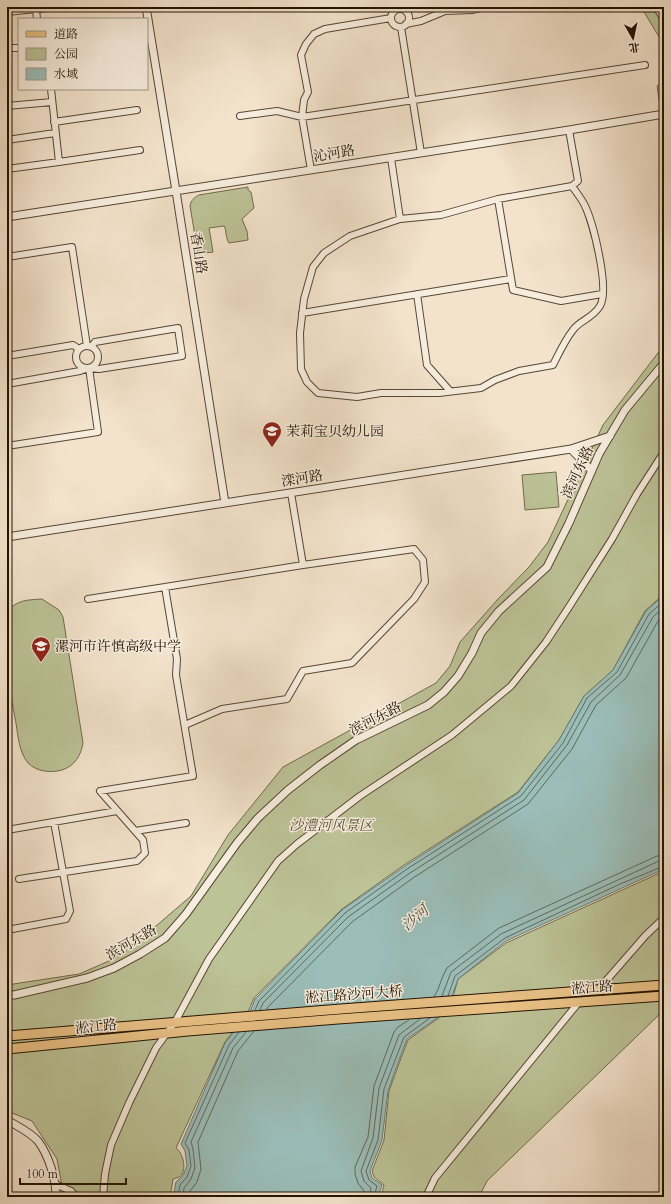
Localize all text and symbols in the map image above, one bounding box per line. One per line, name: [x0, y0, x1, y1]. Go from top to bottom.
legend: [18, 18, 148, 90]
north arrow: [613, 18, 653, 58]
text: 道路: [54, 26, 78, 42]
text: 北: [628, 39, 641, 56]
text: 公园: [54, 46, 78, 62]
text: 水域: [54, 66, 78, 82]
street label: 沁河路: [312, 141, 356, 166]
street label: 香山路: [186, 231, 211, 275]
school or university icon: 茉莉宝贝幼儿园: [261, 420, 283, 448]
place label: 茉莉宝贝幼儿园: [286, 422, 384, 441]
street label: 滨河东路: [557, 443, 598, 502]
street label: 滦河路: [280, 466, 324, 491]
school or university icon: 漯河市许慎高级中学: [30, 635, 52, 663]
place label: 漯河市许慎高级中学: [55, 637, 181, 656]
street label: 滨河东路: [346, 697, 404, 740]
park label: 沙澧河风景区: [289, 816, 375, 835]
water label: 沙河: [397, 899, 435, 935]
street label: 滨河东路: [102, 920, 160, 965]
street label: 淞江路: [570, 977, 614, 998]
street label: 淞江路沙河大桥: [304, 982, 404, 1007]
street label: 淞江路: [74, 1015, 118, 1038]
scale bar: [20, 1160, 126, 1186]
text: 100 m: [26, 1166, 59, 1182]

